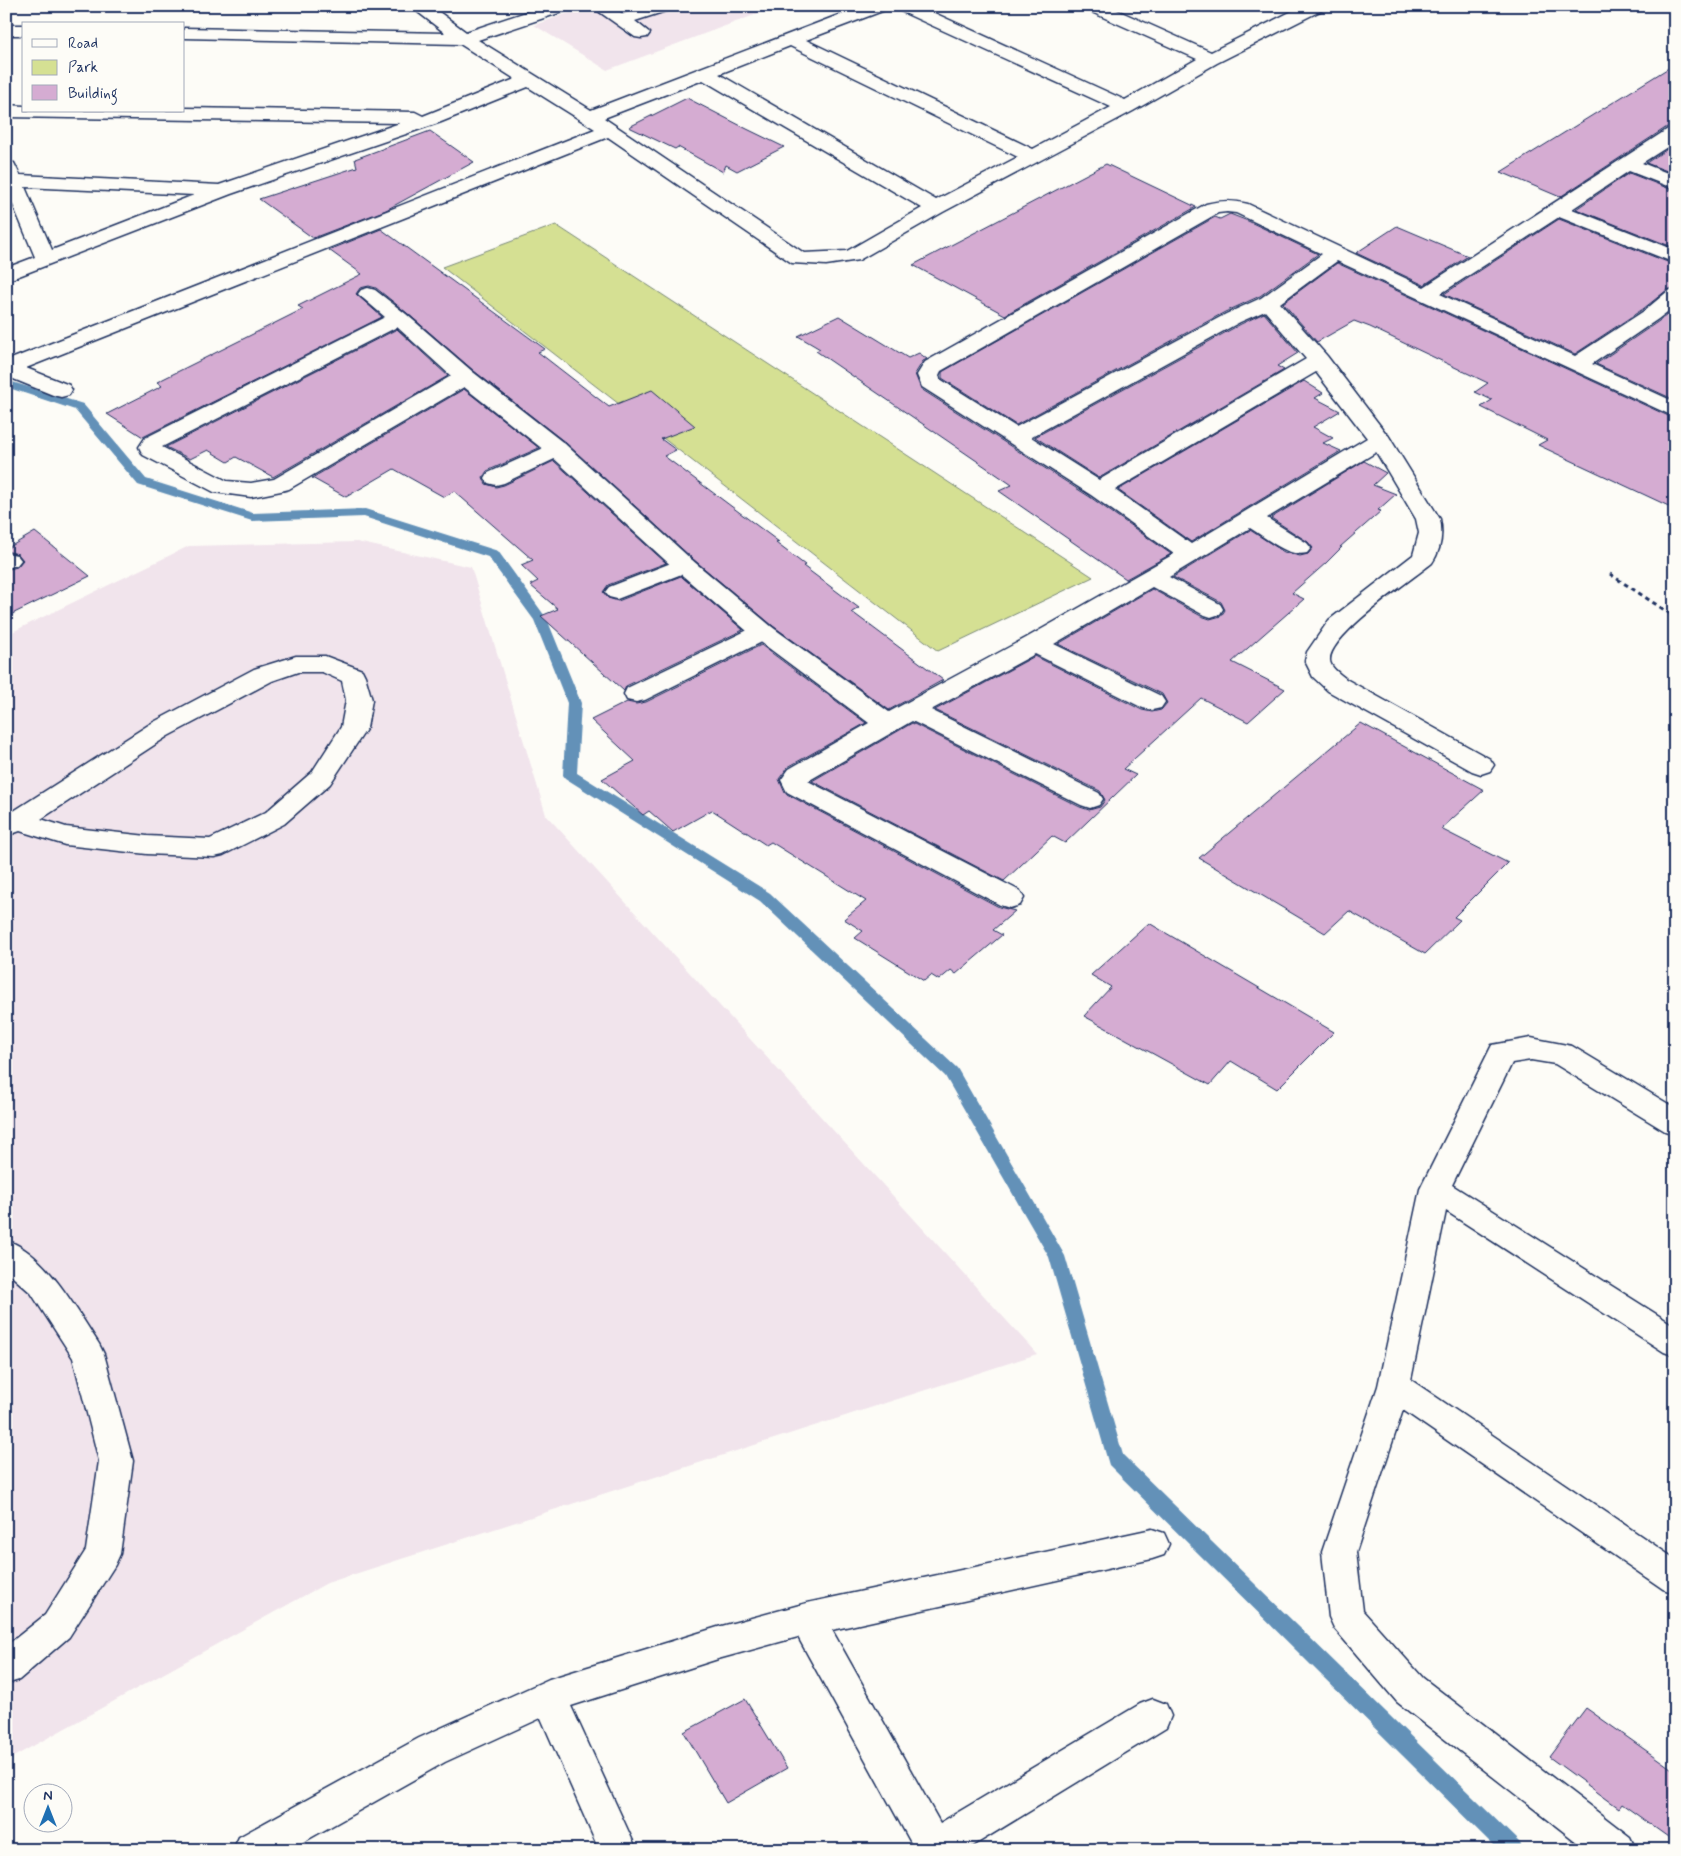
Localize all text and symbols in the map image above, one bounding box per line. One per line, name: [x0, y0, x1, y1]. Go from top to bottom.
legend: [22, 22, 185, 112]
text: Road: [68, 34, 98, 54]
text: Park: [68, 58, 98, 78]
text: Building: [68, 84, 118, 105]
north arrow: [22, 1784, 72, 1834]
text: N: [43, 1787, 53, 1805]

